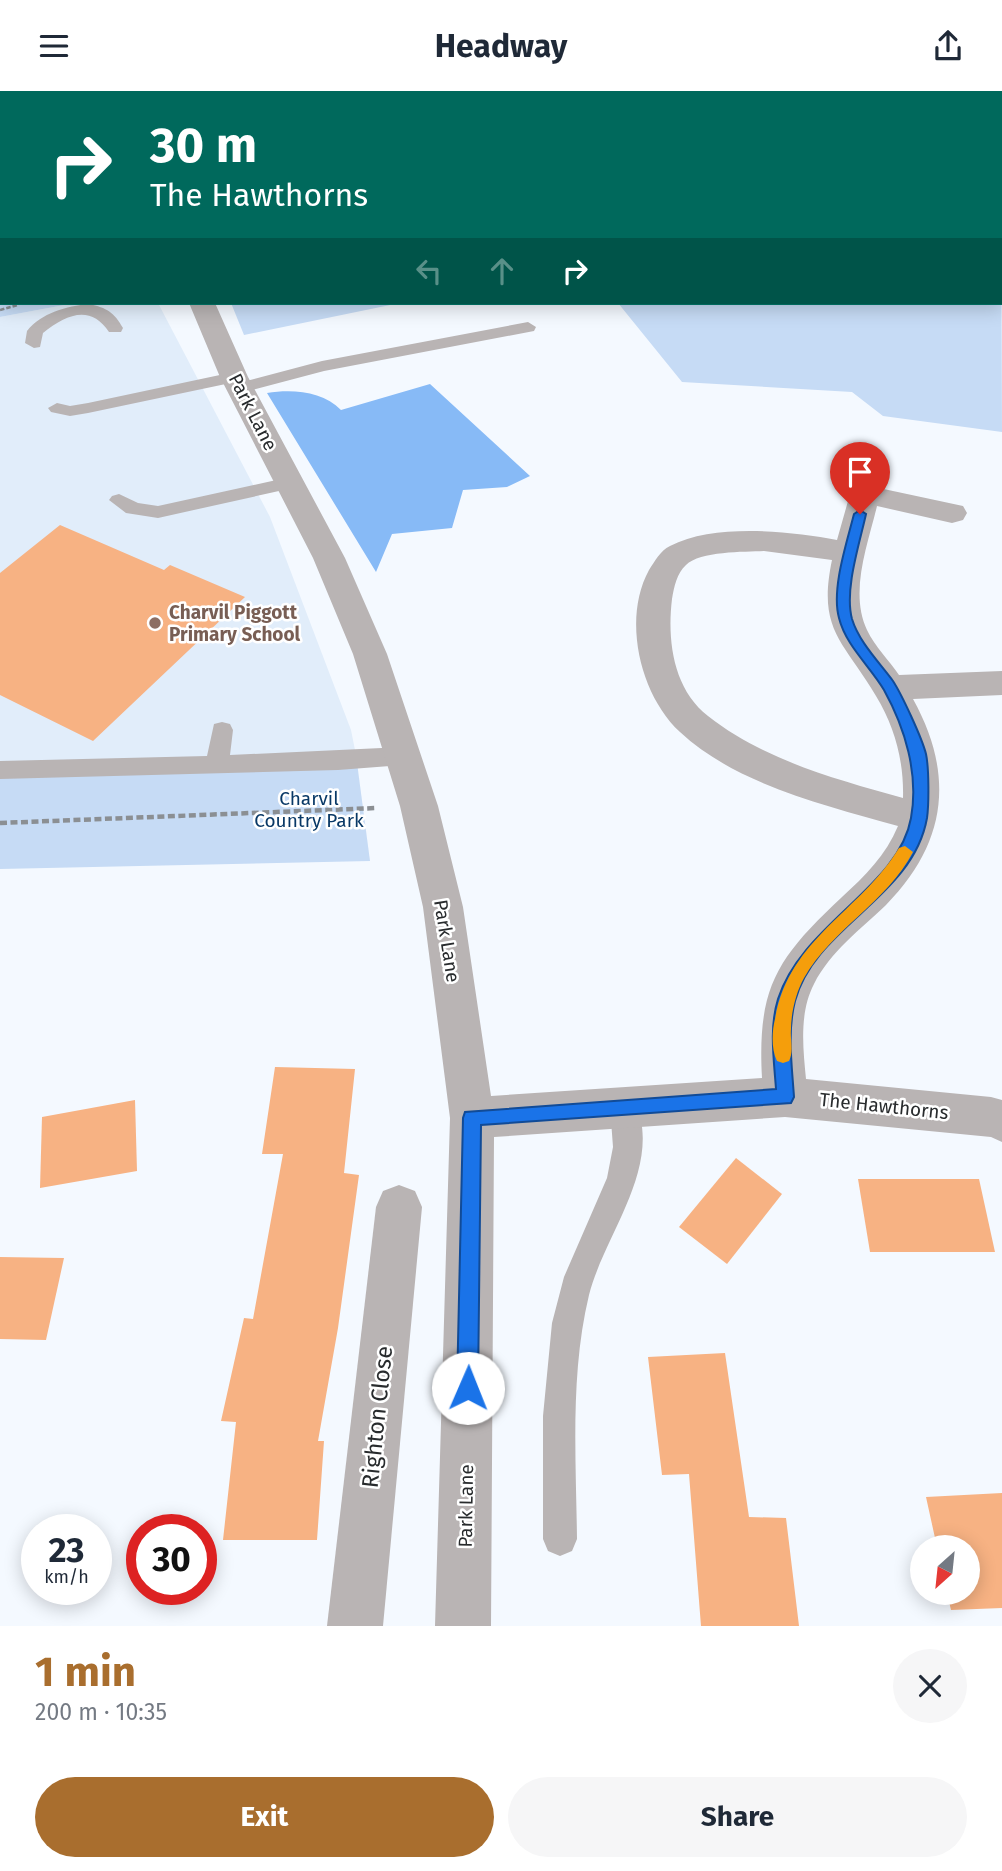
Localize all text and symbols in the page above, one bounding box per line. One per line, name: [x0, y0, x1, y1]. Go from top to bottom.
icon: menu: [35, 27, 73, 65]
text: Headway: [435, 27, 567, 65]
icon: share: [929, 27, 967, 65]
text: 30 m: [150, 116, 257, 175]
icon: right: [35, 119, 126, 210]
text: The Hawthorns: [150, 176, 368, 214]
icon: left: [410, 252, 448, 290]
icon: ahead: [483, 252, 521, 290]
icon: right: [556, 252, 594, 290]
street label: Park Lane: [224, 370, 282, 454]
pin: [830, 442, 890, 514]
icon: arrive: [841, 453, 879, 491]
place label: Charvil Piggott Primary School: [169, 601, 301, 646]
marker: Charvil Piggott Primary School: [147, 615, 163, 631]
park label: Charvil Country Park: [254, 787, 364, 832]
street label: Park Lane: [429, 898, 465, 984]
street label: The Hawthorns: [818, 1088, 950, 1124]
street label: Righton Close: [356, 1345, 398, 1489]
position arrow: [431, 1351, 505, 1425]
street label: Park Lane: [454, 1464, 478, 1548]
speed limit sign: 30: [126, 1514, 217, 1605]
text: 23: [48, 1529, 85, 1571]
north arrow: [910, 1535, 980, 1605]
map controls: [910, 1535, 980, 1605]
text: km/h: [44, 1566, 89, 1588]
text: 1 min: [35, 1647, 136, 1697]
button: close: [893, 1649, 967, 1723]
text: 200 m · 10:35: [35, 1698, 167, 1726]
button: Exit: [35, 1777, 494, 1857]
button: Share: [508, 1777, 967, 1857]

